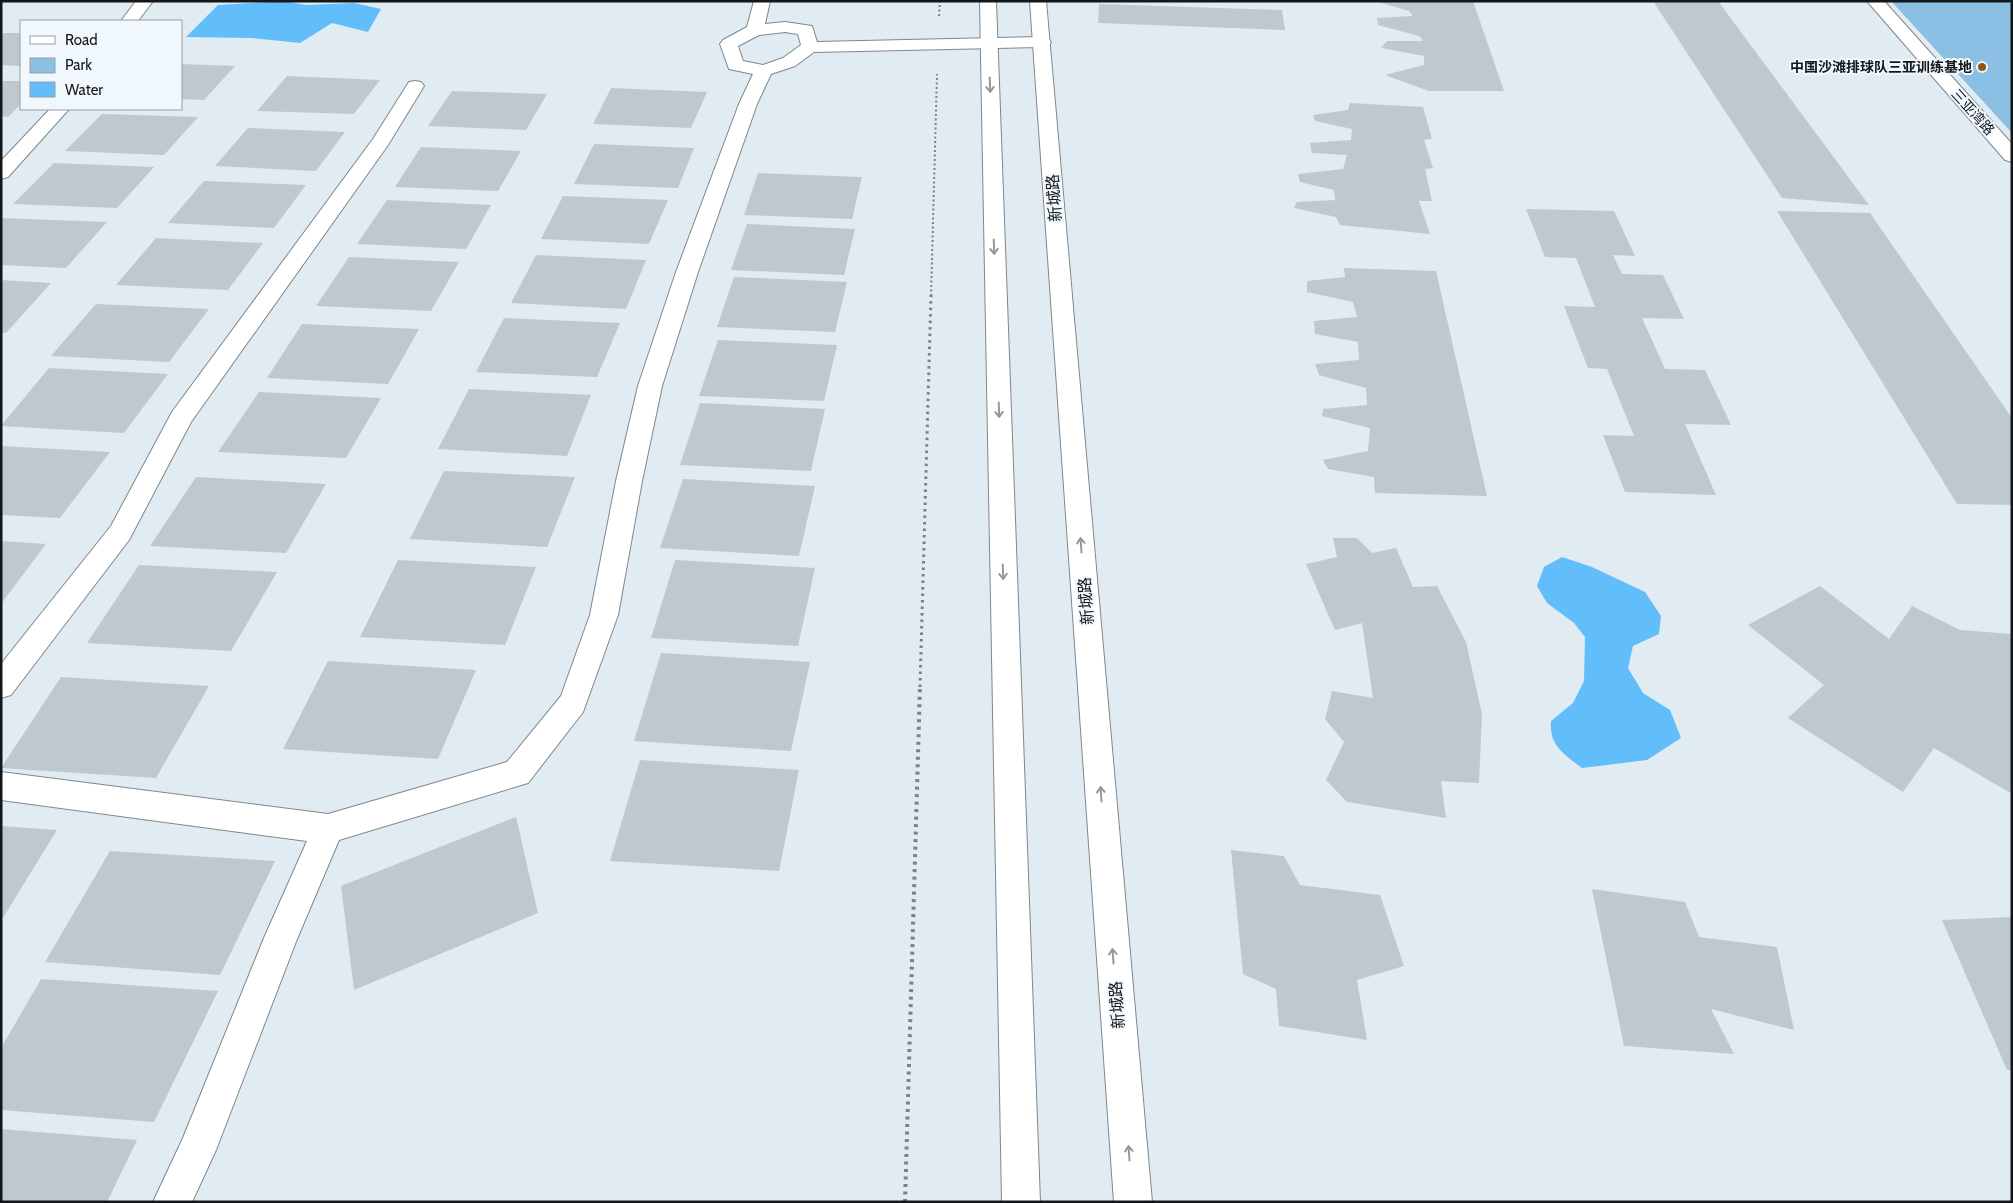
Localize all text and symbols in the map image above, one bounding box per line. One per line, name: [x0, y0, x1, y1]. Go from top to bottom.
legend: [20, 20, 182, 110]
text: Road: [65, 31, 98, 49]
text: Park: [65, 56, 92, 74]
place label: 中国沙滩排球队三亚训练基地: [1790, 58, 1972, 76]
marker: 中国沙滩排球队三亚训练基地: [1976, 61, 1988, 73]
one-way arrow: [985, 76, 995, 93]
text: Water: [65, 81, 103, 99]
street label: 三亚湾路: [1948, 85, 1998, 139]
street label: 新城路: [1043, 173, 1065, 223]
one-way arrow: [990, 239, 999, 255]
one-way arrow: [994, 402, 1004, 418]
one-way arrow: [1076, 537, 1086, 553]
one-way arrow: [999, 564, 1008, 580]
street label: 新城路: [1075, 576, 1097, 626]
one-way arrow: [1096, 787, 1105, 803]
one-way arrow: [1109, 949, 1118, 965]
street label: 新城路: [1106, 980, 1128, 1030]
one-way arrow: [1124, 1145, 1134, 1161]

